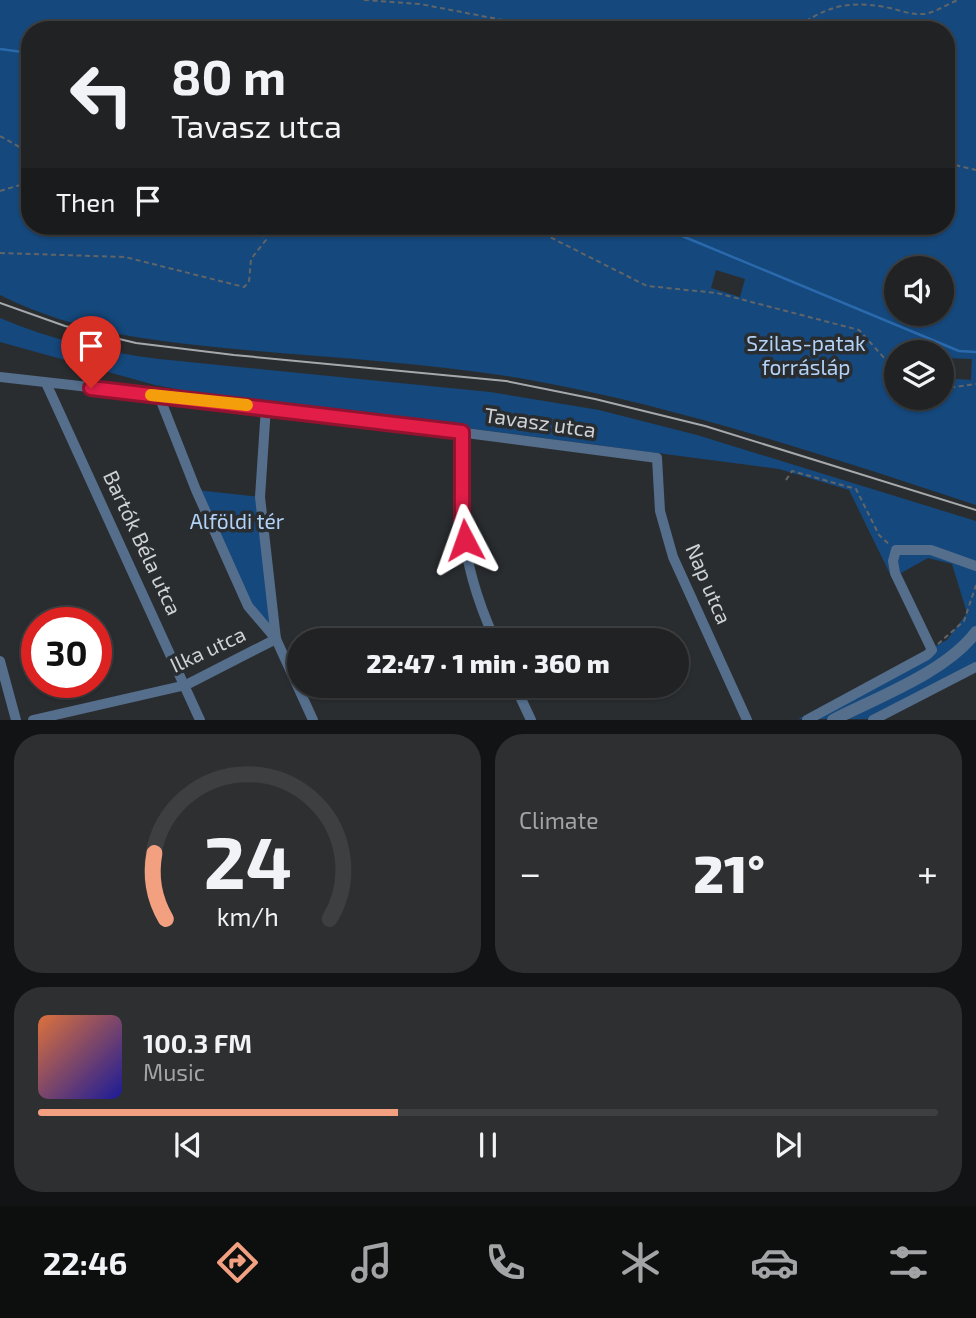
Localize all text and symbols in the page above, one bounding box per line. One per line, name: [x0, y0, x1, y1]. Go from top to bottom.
text: 80 m: [171, 46, 286, 105]
icon: left: [56, 49, 147, 140]
text: Tavasz utca: [171, 106, 342, 144]
icon: arrive: [129, 182, 167, 220]
text: Then: [56, 186, 115, 217]
map controls: [884, 256, 954, 410]
button: sound: [884, 256, 954, 326]
pin: [61, 316, 121, 388]
icon: arrive: [72, 327, 110, 365]
park label: Szilas-patak forrásláp: [746, 330, 866, 379]
button: layers: [884, 340, 954, 410]
street label: Tavasz utca: [483, 401, 597, 442]
street label: Bartók Béla utca: [99, 466, 188, 619]
position arrow: [428, 503, 502, 577]
park label: Alföldi tér: [190, 508, 285, 533]
street label: Nap utca: [681, 539, 737, 627]
speed limit sign: 30: [21, 607, 112, 698]
street label: Ilka utca: [166, 620, 249, 677]
text: 22:47 · 1 min · 360 m: [366, 647, 610, 678]
text: Climate: [519, 806, 599, 834]
text: 24: [203, 817, 292, 905]
text: 21°: [693, 841, 765, 903]
text: −: [519, 849, 541, 895]
text: +: [917, 849, 938, 895]
text: km/h: [216, 901, 279, 931]
text: 100.3 FM: [143, 1027, 252, 1058]
text: Music: [143, 1058, 205, 1086]
icon: previous: [169, 1126, 207, 1164]
icon: pause: [469, 1126, 507, 1164]
icon: next: [769, 1126, 807, 1164]
icon: directions: [213, 1238, 262, 1287]
icon: music: [347, 1238, 396, 1287]
icon: phone: [481, 1238, 530, 1287]
icon: climate: [616, 1238, 665, 1287]
icon: car: [750, 1238, 799, 1287]
icon: filters: [884, 1238, 933, 1287]
text: 22:46: [43, 1243, 127, 1281]

